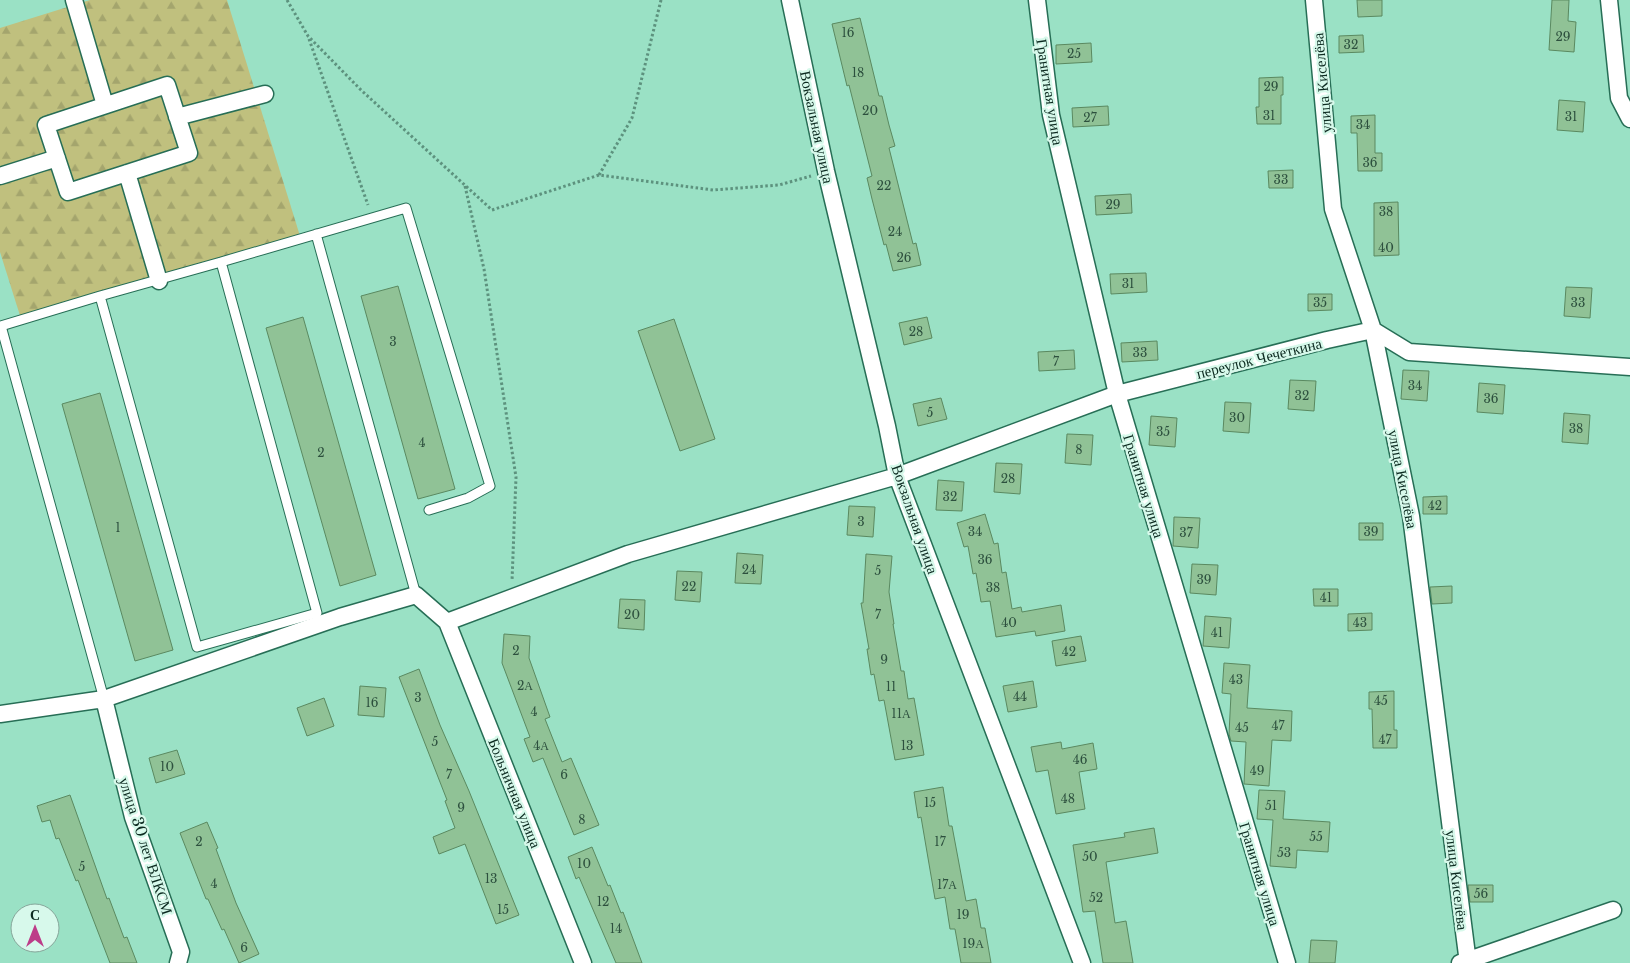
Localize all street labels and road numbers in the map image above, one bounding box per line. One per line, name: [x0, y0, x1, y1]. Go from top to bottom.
street label: улица Киселёва: [1308, 32, 1336, 134]
street label: Гранитная улица: [1032, 37, 1068, 147]
street label: Вокзальная улица: [796, 69, 838, 185]
street label: переулок Чечеткина: [1194, 333, 1324, 383]
street label: улица Киселёва: [1384, 428, 1422, 531]
street label: Гранитная улица: [1119, 432, 1169, 540]
street label: Вокзальная улица: [887, 462, 943, 577]
street label: Больничная улица: [484, 735, 546, 851]
street label: улица 30 лет ВЛКСМ: [115, 775, 177, 917]
street label: Гранитная улица: [1235, 820, 1285, 928]
street label: улица Киселёва: [1441, 829, 1473, 931]

